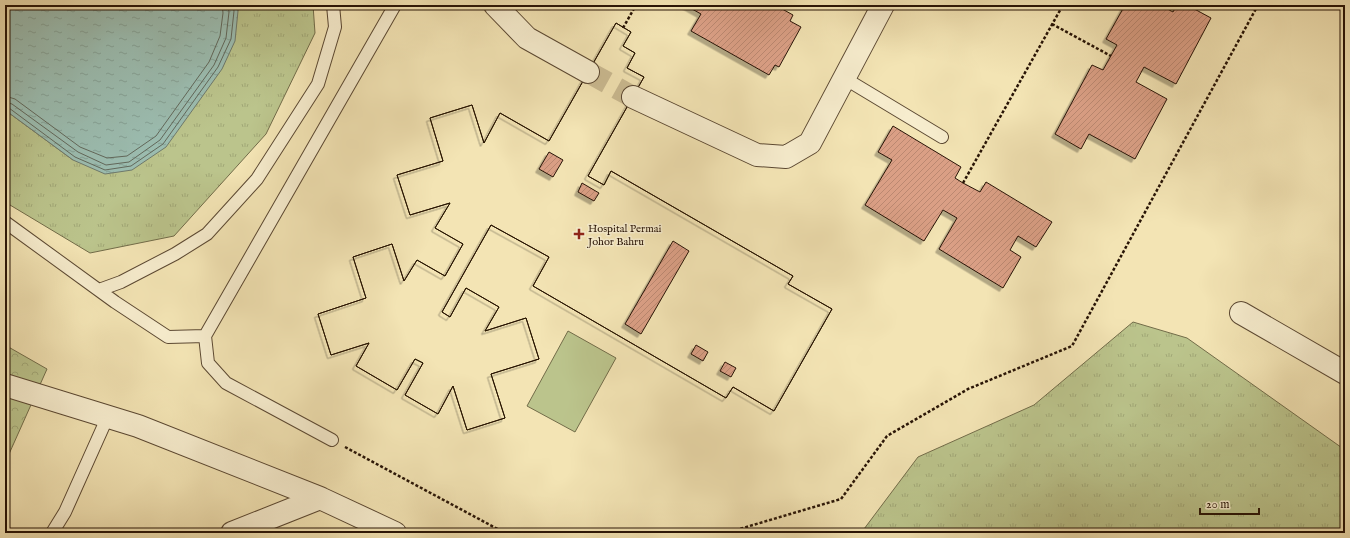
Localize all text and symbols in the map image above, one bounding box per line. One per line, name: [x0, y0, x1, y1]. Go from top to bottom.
place label: Hospital Permai Johor Bahru: [586, 222, 661, 249]
marker: Hospital Permai Johor Bahru: [573, 228, 585, 240]
scale bar: [1200, 490, 1259, 516]
text: 20 m: [1206, 497, 1229, 512]

